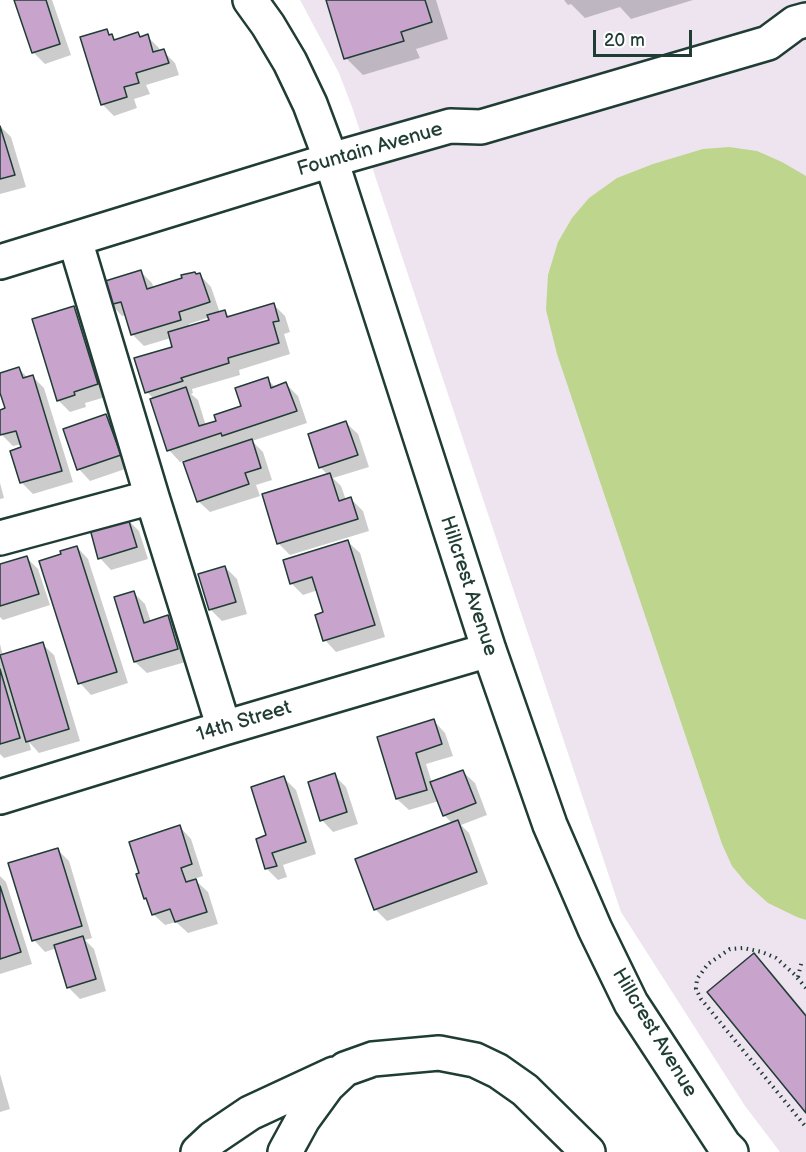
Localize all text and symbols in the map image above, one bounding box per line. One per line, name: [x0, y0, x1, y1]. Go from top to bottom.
scale bar: [596, 18, 695, 56]
text: 20 m: [604, 30, 645, 51]
street label: Fountain Avenue: [294, 118, 446, 182]
street label: Hillcrest Avenue: [434, 513, 502, 659]
street label: 14th Street: [194, 696, 294, 748]
street label: Hillcrest Avenue: [606, 964, 702, 1102]

